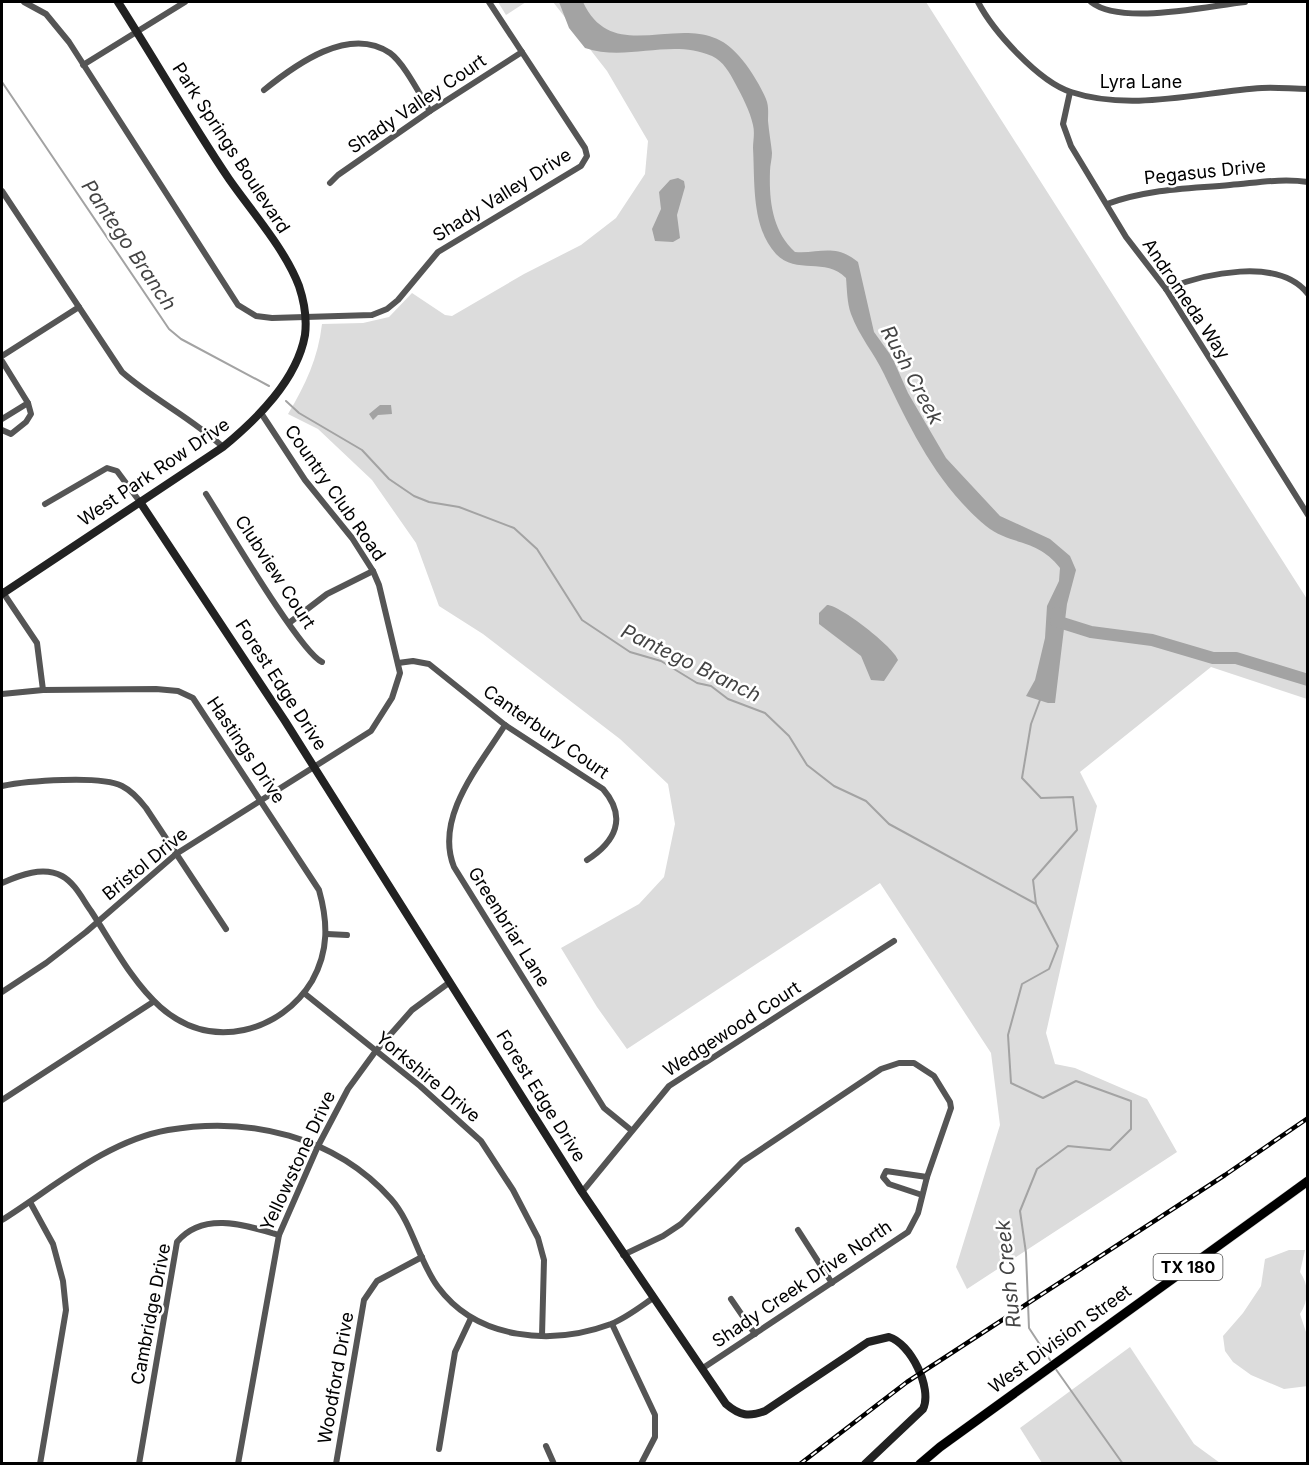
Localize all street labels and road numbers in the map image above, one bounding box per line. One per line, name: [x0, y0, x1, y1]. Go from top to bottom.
street label: Shady Valley Court: [344, 50, 490, 158]
street label: Park Springs Boulevard: [168, 58, 294, 237]
street label: Lyra Lane: [1100, 71, 1182, 92]
street label: Shady Valley Drive: [429, 144, 575, 246]
street label: Pegasus Drive: [1143, 155, 1267, 188]
street label: Andromeda Way: [1138, 235, 1234, 363]
street label: West Park Row Drive: [74, 413, 233, 530]
street label: Country Club Road: [281, 421, 390, 565]
street label: Clubview Court: [231, 511, 320, 632]
street label: Forest Edge Drive: [231, 616, 331, 754]
street label: Canterbury Court: [479, 680, 613, 783]
street label: Hastings Drive: [203, 692, 290, 807]
street label: Bristol Drive: [98, 823, 191, 904]
street label: Greenbriar Lane: [464, 863, 555, 991]
street label: Wedgewood Court: [659, 976, 804, 1081]
street label: Forest Edge Drive: [492, 1026, 590, 1165]
street label: Yorkshire Drive: [372, 1027, 485, 1126]
street label: Yellowstone Drive: [256, 1087, 339, 1234]
street label: Shady Creek Drive North: [708, 1216, 895, 1352]
street label: Cambridge Drive: [126, 1241, 175, 1386]
road number: TX 180: [1154, 1254, 1222, 1280]
street label: West Division Street: [984, 1280, 1135, 1397]
street label: Woodford Drive: [314, 1310, 357, 1446]

